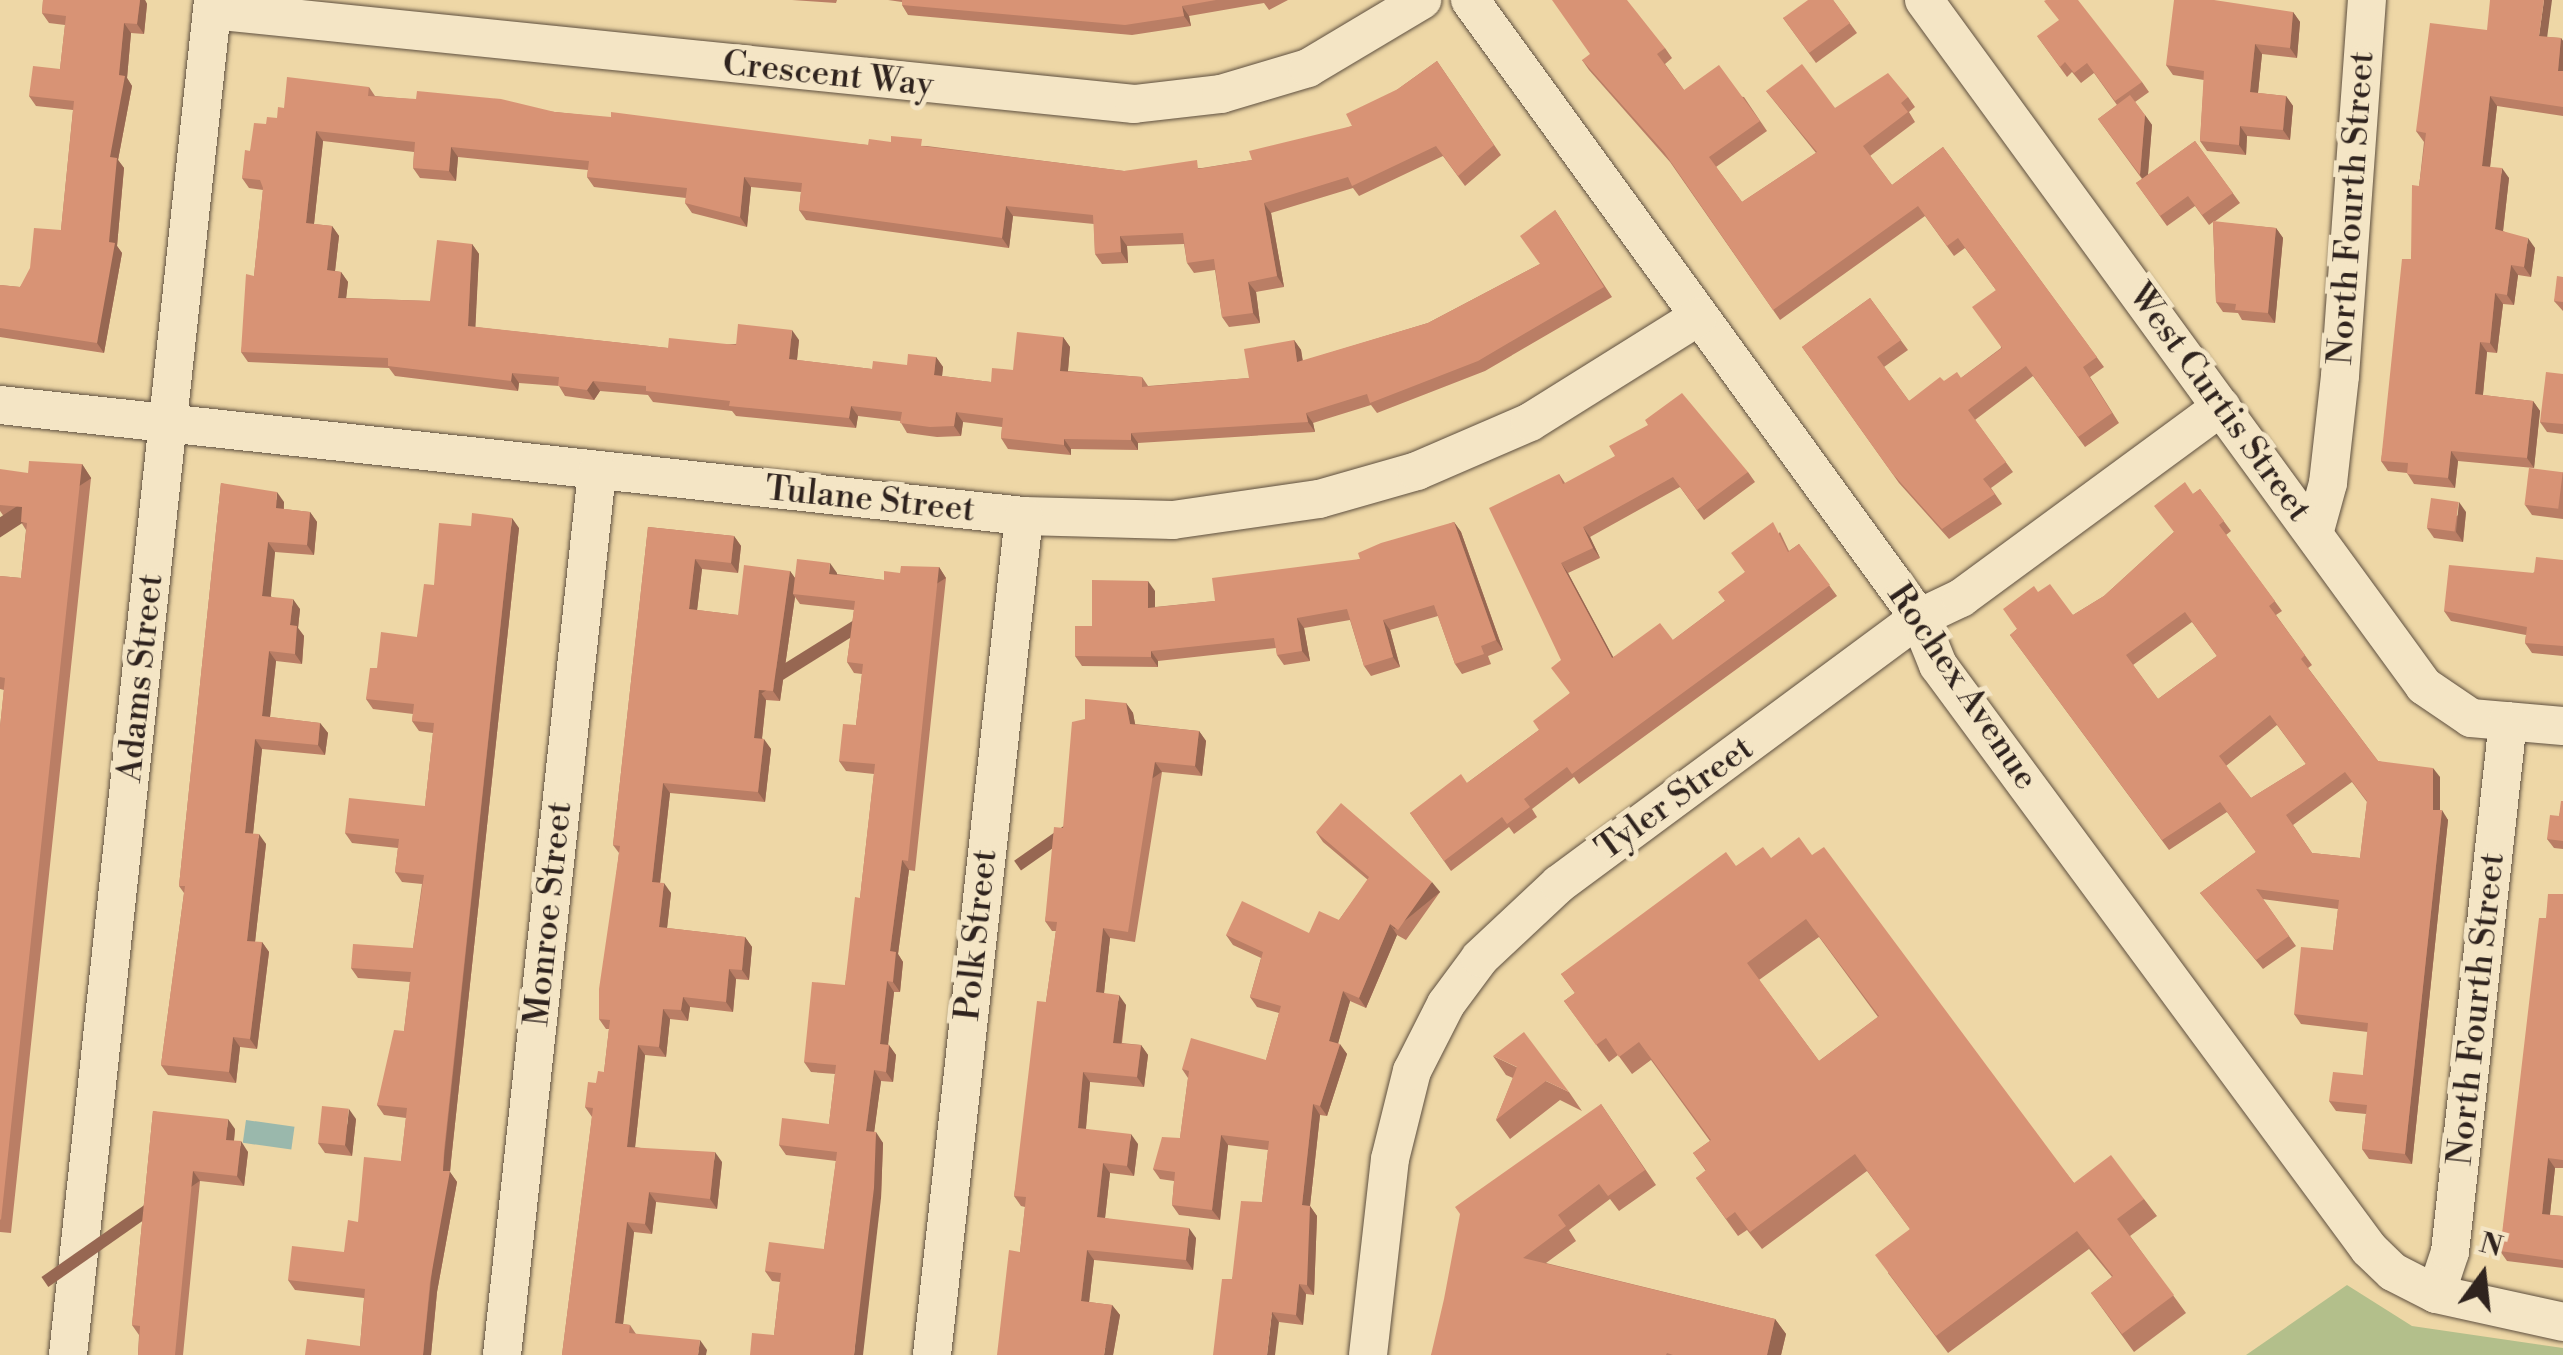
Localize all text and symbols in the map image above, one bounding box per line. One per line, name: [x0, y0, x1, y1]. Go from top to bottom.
street label: Crescent Way: [721, 43, 935, 107]
street label: North Fourth Street: [2320, 50, 2384, 366]
street label: West Curtis Street: [2119, 276, 2319, 530]
street label: Tulane Street: [763, 468, 977, 532]
street label: Adams Street: [109, 572, 173, 784]
street label: Rochex Avenue: [1878, 576, 2046, 798]
street label: Tyler Street: [1588, 728, 1762, 870]
street label: Monroe Street: [516, 800, 582, 1028]
street label: Polk Street: [947, 847, 1007, 1023]
street label: North Fourth Street: [2440, 850, 2514, 1168]
north arrow: [2433, 1225, 2533, 1325]
text: N: [2476, 1226, 2506, 1265]

